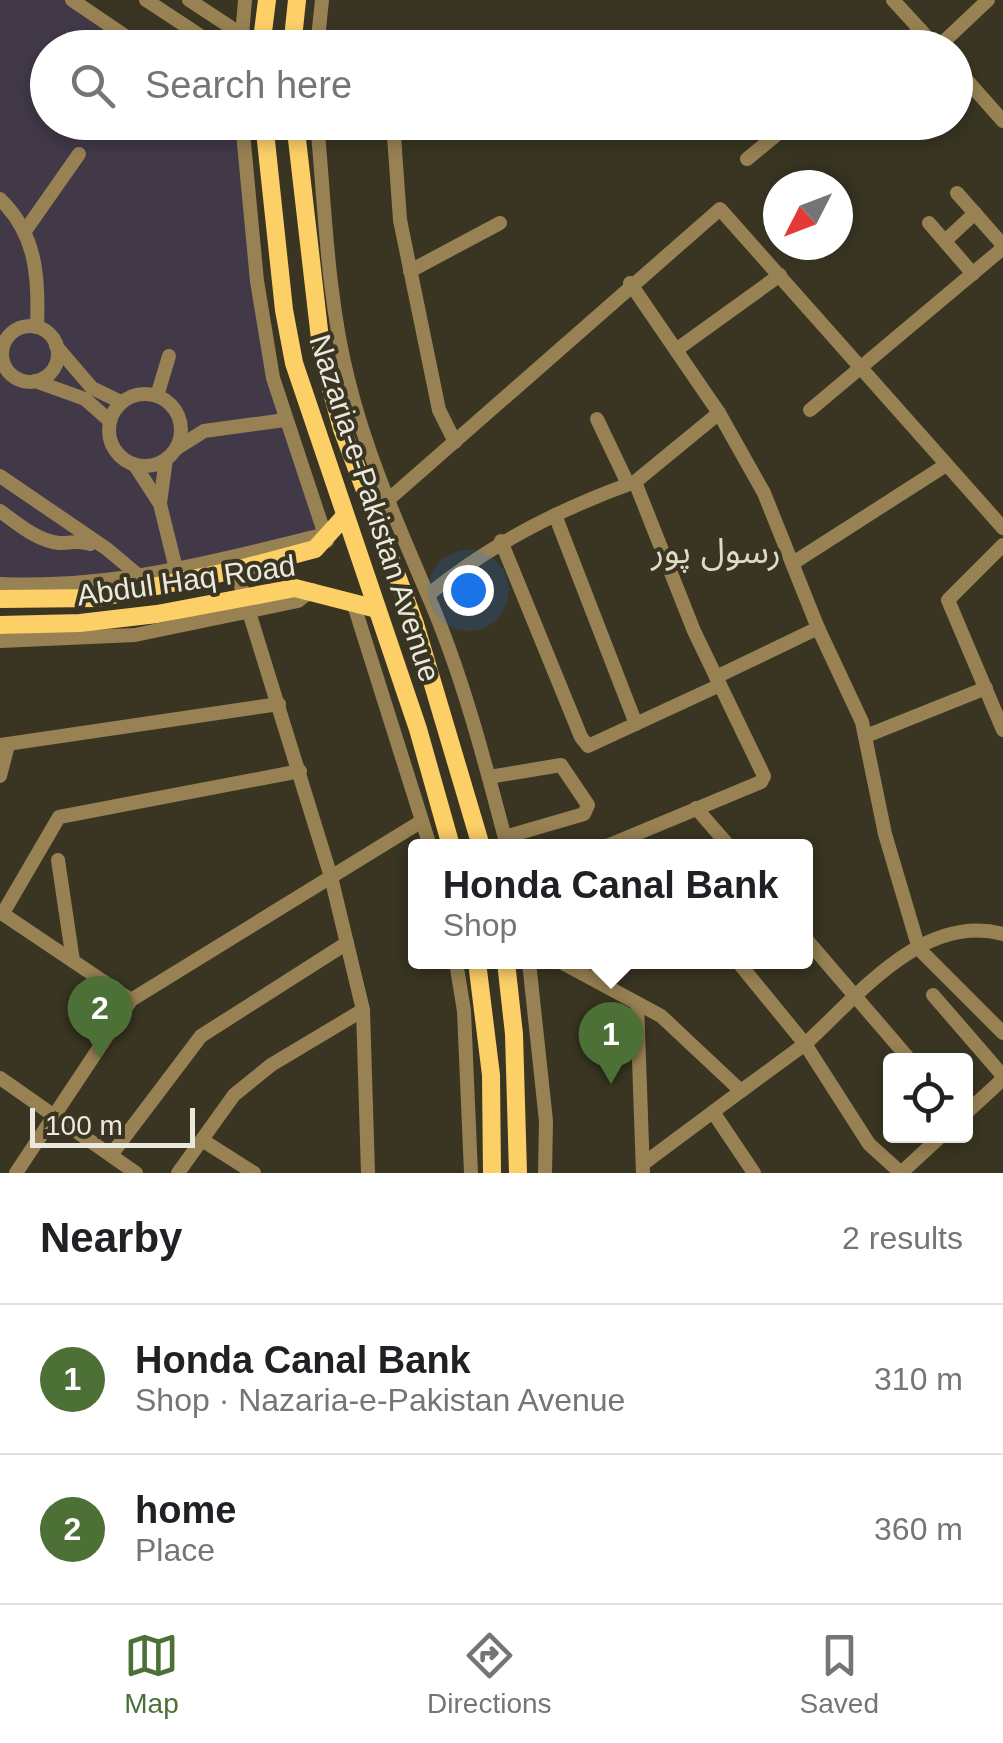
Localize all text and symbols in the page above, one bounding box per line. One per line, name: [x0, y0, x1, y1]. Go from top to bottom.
search box: [30, 30, 973, 140]
icon: search: [65, 58, 120, 113]
text: Search here: [145, 64, 352, 106]
north arrow: [763, 170, 853, 260]
street label: Nazaria-e-Pakistan Avenue: [303, 330, 447, 686]
district label: رسول پور: [650, 531, 781, 573]
street label: Abdul Haq Road: [75, 548, 297, 612]
your location: [443, 565, 494, 616]
popup: [408, 839, 813, 969]
text: Honda Canal Bank: [443, 864, 778, 906]
text: Shop: [443, 907, 517, 943]
pin: 2: [68, 976, 132, 1058]
pin: 1: [578, 1002, 644, 1084]
map controls: [883, 1053, 973, 1143]
button: locate: [883, 1053, 973, 1143]
scale bar: [30, 1103, 195, 1148]
text: 100 m: [45, 1110, 123, 1141]
text: Nearby: [40, 1214, 182, 1261]
text: 2 results: [842, 1220, 963, 1256]
text: Honda Canal Bank: [135, 1339, 471, 1381]
text: 1: [64, 1361, 81, 1397]
text: 310 m: [874, 1361, 963, 1397]
text: Shop · Nazaria-e-Pakistan Avenue: [135, 1382, 625, 1418]
text: home: [135, 1489, 236, 1531]
text: 2: [64, 1511, 81, 1547]
text: 360 m: [874, 1511, 963, 1547]
text: Place: [135, 1532, 215, 1568]
tab: Map: [124, 1628, 179, 1720]
tab: Directions: [427, 1628, 552, 1720]
tab: Saved: [800, 1628, 879, 1720]

